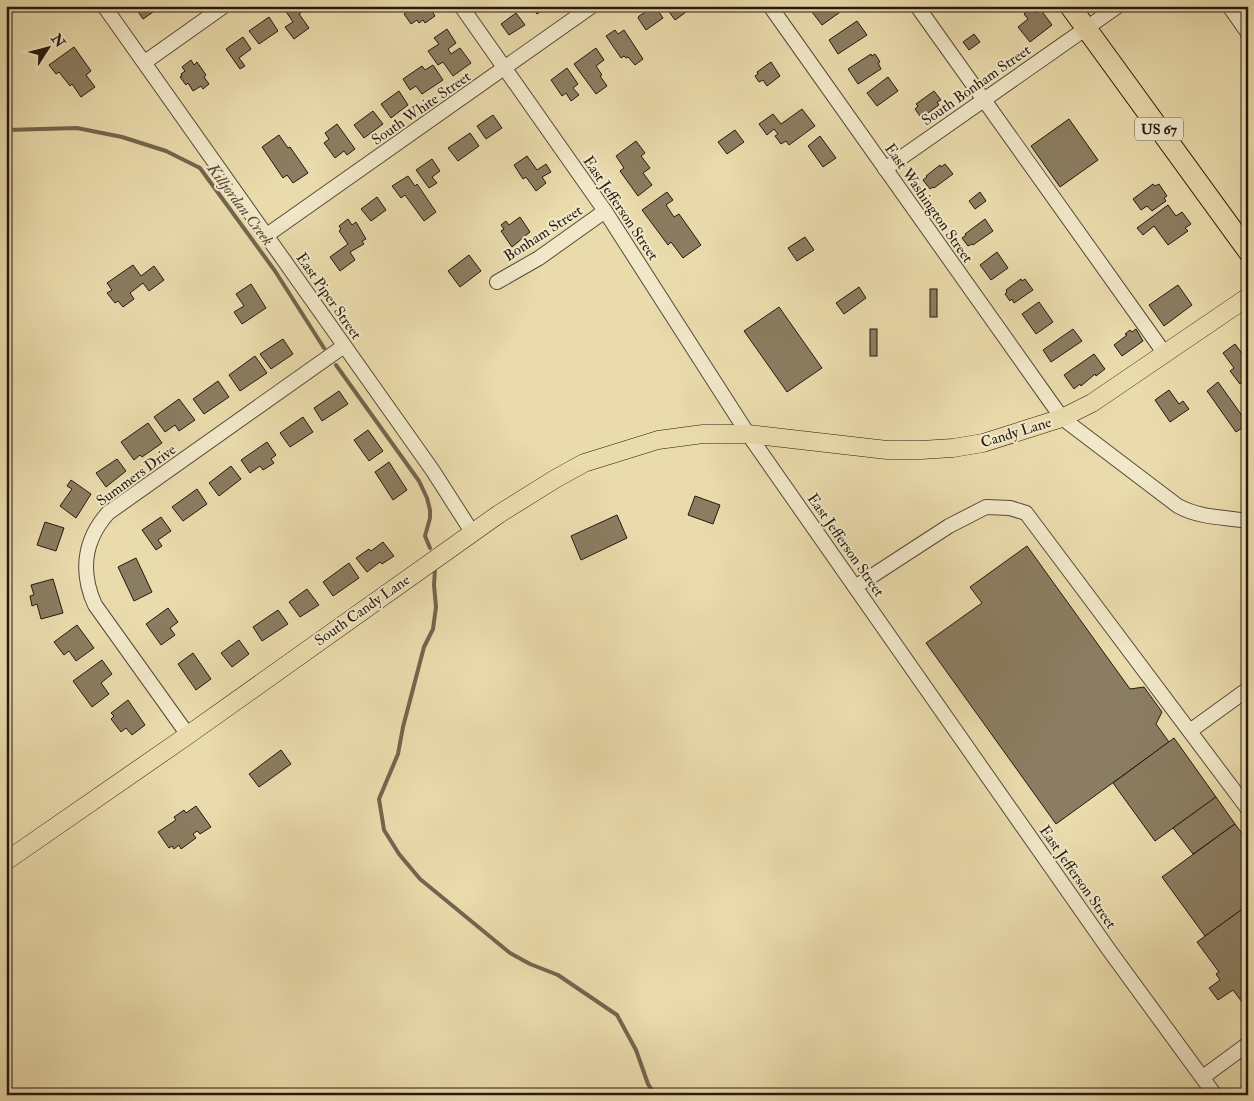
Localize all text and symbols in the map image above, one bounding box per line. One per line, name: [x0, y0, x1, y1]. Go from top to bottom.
north arrow: [22, 22, 72, 72]
text: N: [47, 30, 69, 51]
street label: South Bonham Street: [918, 41, 1035, 130]
street label: South White Street: [368, 67, 475, 150]
road number: US 67: [1135, 118, 1183, 140]
street label: East Washington Street: [880, 140, 977, 267]
street label: East Jefferson Street: [578, 152, 663, 265]
water label: Killjordan Creek: [202, 159, 278, 250]
street label: Bonham Street: [500, 201, 586, 266]
street label: East Piper Street: [291, 249, 366, 344]
street label: Candy Lane: [978, 413, 1054, 452]
street label: Summers Drive: [93, 440, 180, 511]
street label: East Jefferson Street: [802, 490, 888, 601]
street label: South Candy Lane: [311, 570, 414, 650]
street label: East Jefferson Street: [1034, 822, 1120, 933]

